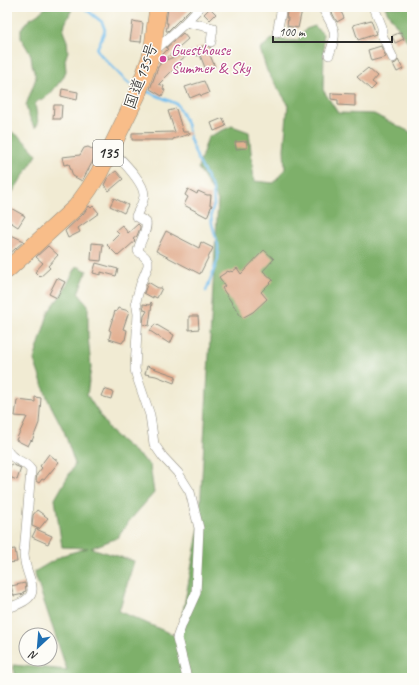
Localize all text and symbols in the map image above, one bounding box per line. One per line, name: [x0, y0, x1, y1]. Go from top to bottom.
scale bar: [273, 18, 392, 44]
text: 100 m: [279, 24, 306, 40]
street label: 国道135号: [120, 40, 162, 112]
place label: Guesthouse Summer & Sky: [171, 40, 252, 78]
marker: Guesthouse Summer & Sky: [158, 54, 168, 64]
road number: 135: [93, 140, 123, 166]
north arrow: [18, 627, 58, 667]
text: N: [26, 647, 40, 664]

